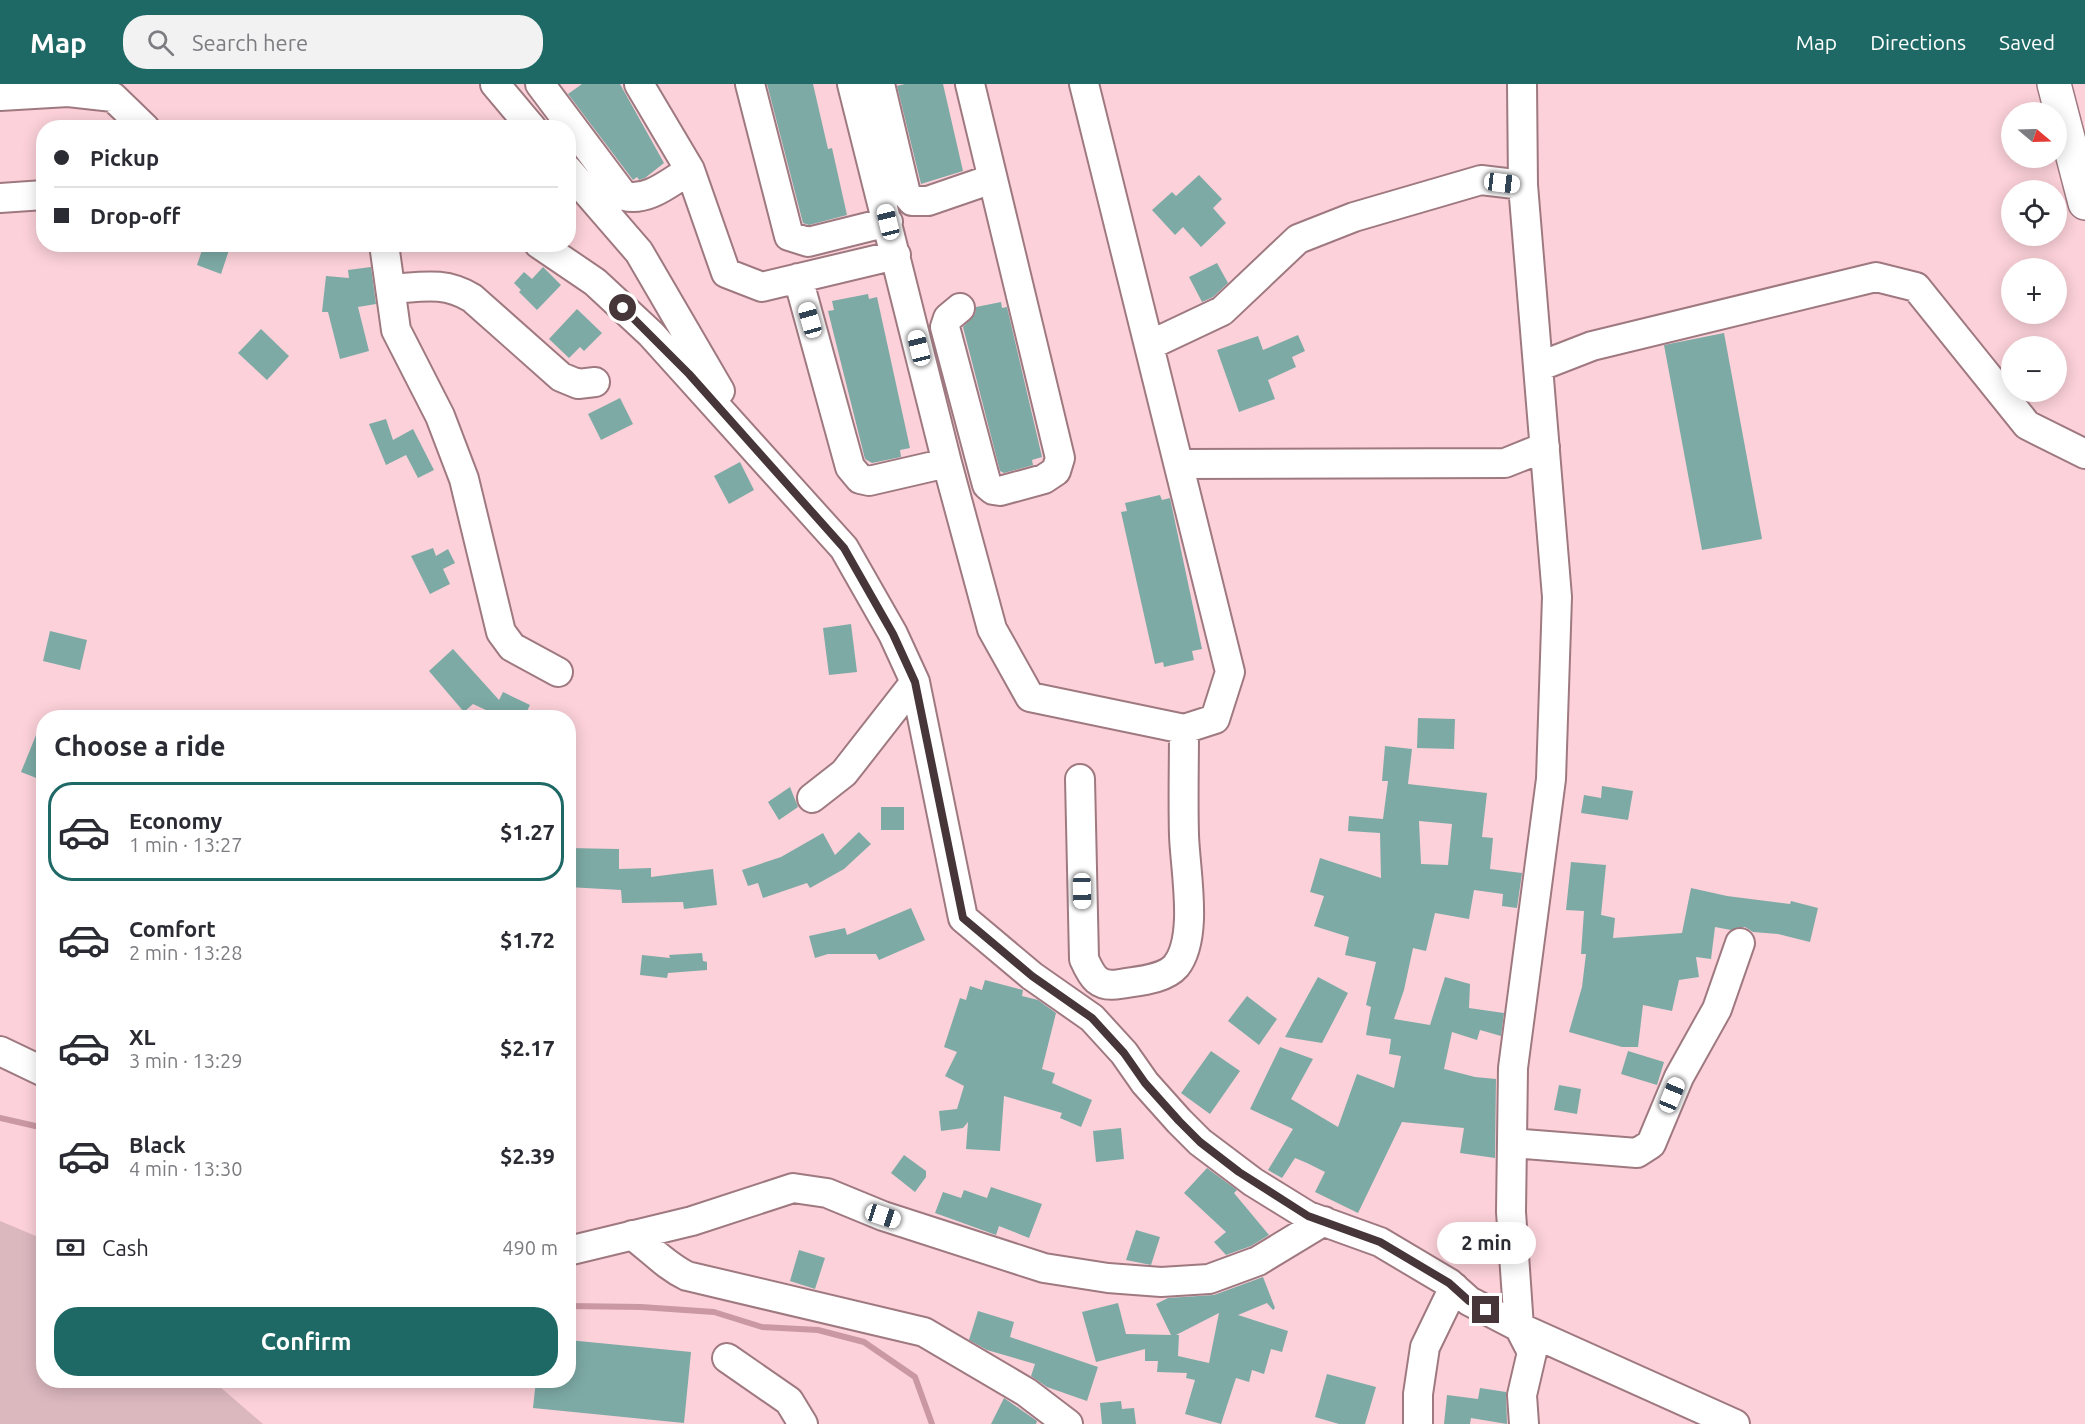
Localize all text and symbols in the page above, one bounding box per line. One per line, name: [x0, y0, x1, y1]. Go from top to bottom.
search box: [123, 15, 543, 69]
icon: search: [144, 26, 177, 59]
text: Map: [30, 27, 87, 58]
text: Search here: [192, 30, 308, 55]
text: Map: [1796, 30, 1837, 54]
text: Directions: [1870, 30, 1966, 54]
text: Saved: [1999, 30, 2055, 54]
north arrow: [2001, 102, 2067, 168]
map controls: [2001, 102, 2067, 402]
text: Pickup: [90, 145, 159, 170]
car: [1483, 172, 1521, 194]
button: locate: [2001, 180, 2067, 246]
car: [875, 202, 901, 242]
text: Drop-off: [90, 203, 180, 228]
button: +: [2001, 258, 2067, 324]
route start: [609, 294, 636, 321]
car: [796, 300, 824, 340]
car: [906, 328, 932, 368]
button: −: [2001, 336, 2067, 402]
text: Choose a ride: [54, 731, 226, 761]
icon: car: [57, 805, 111, 859]
text: Economy: [129, 808, 222, 833]
text: $1.27: [500, 819, 555, 844]
text: 1 min · 13:27: [129, 833, 243, 856]
car: [1073, 873, 1091, 909]
icon: car: [57, 913, 111, 967]
text: Comfort: [129, 916, 216, 941]
text: $1.72: [500, 927, 555, 952]
text: 2 min · 13:28: [129, 941, 243, 964]
icon: car: [57, 1021, 111, 1075]
text: XL: [129, 1024, 156, 1049]
text: $2.17: [500, 1035, 555, 1060]
text: 3 min · 13:29: [129, 1049, 243, 1072]
car: [1657, 1075, 1687, 1115]
icon: car: [57, 1129, 111, 1183]
text: Black: [129, 1132, 186, 1157]
text: $2.39: [500, 1143, 555, 1168]
text: 4 min · 13:30: [129, 1157, 243, 1180]
car: [863, 1202, 903, 1230]
callout: 2 min: [1436, 1223, 1536, 1265]
icon: cash: [54, 1231, 87, 1264]
text: 2 min: [1461, 1231, 1512, 1254]
text: Cash: [102, 1235, 149, 1260]
text: 490 m: [502, 1236, 558, 1259]
route end: [1472, 1296, 1499, 1323]
button: Confirm: [54, 1307, 558, 1376]

